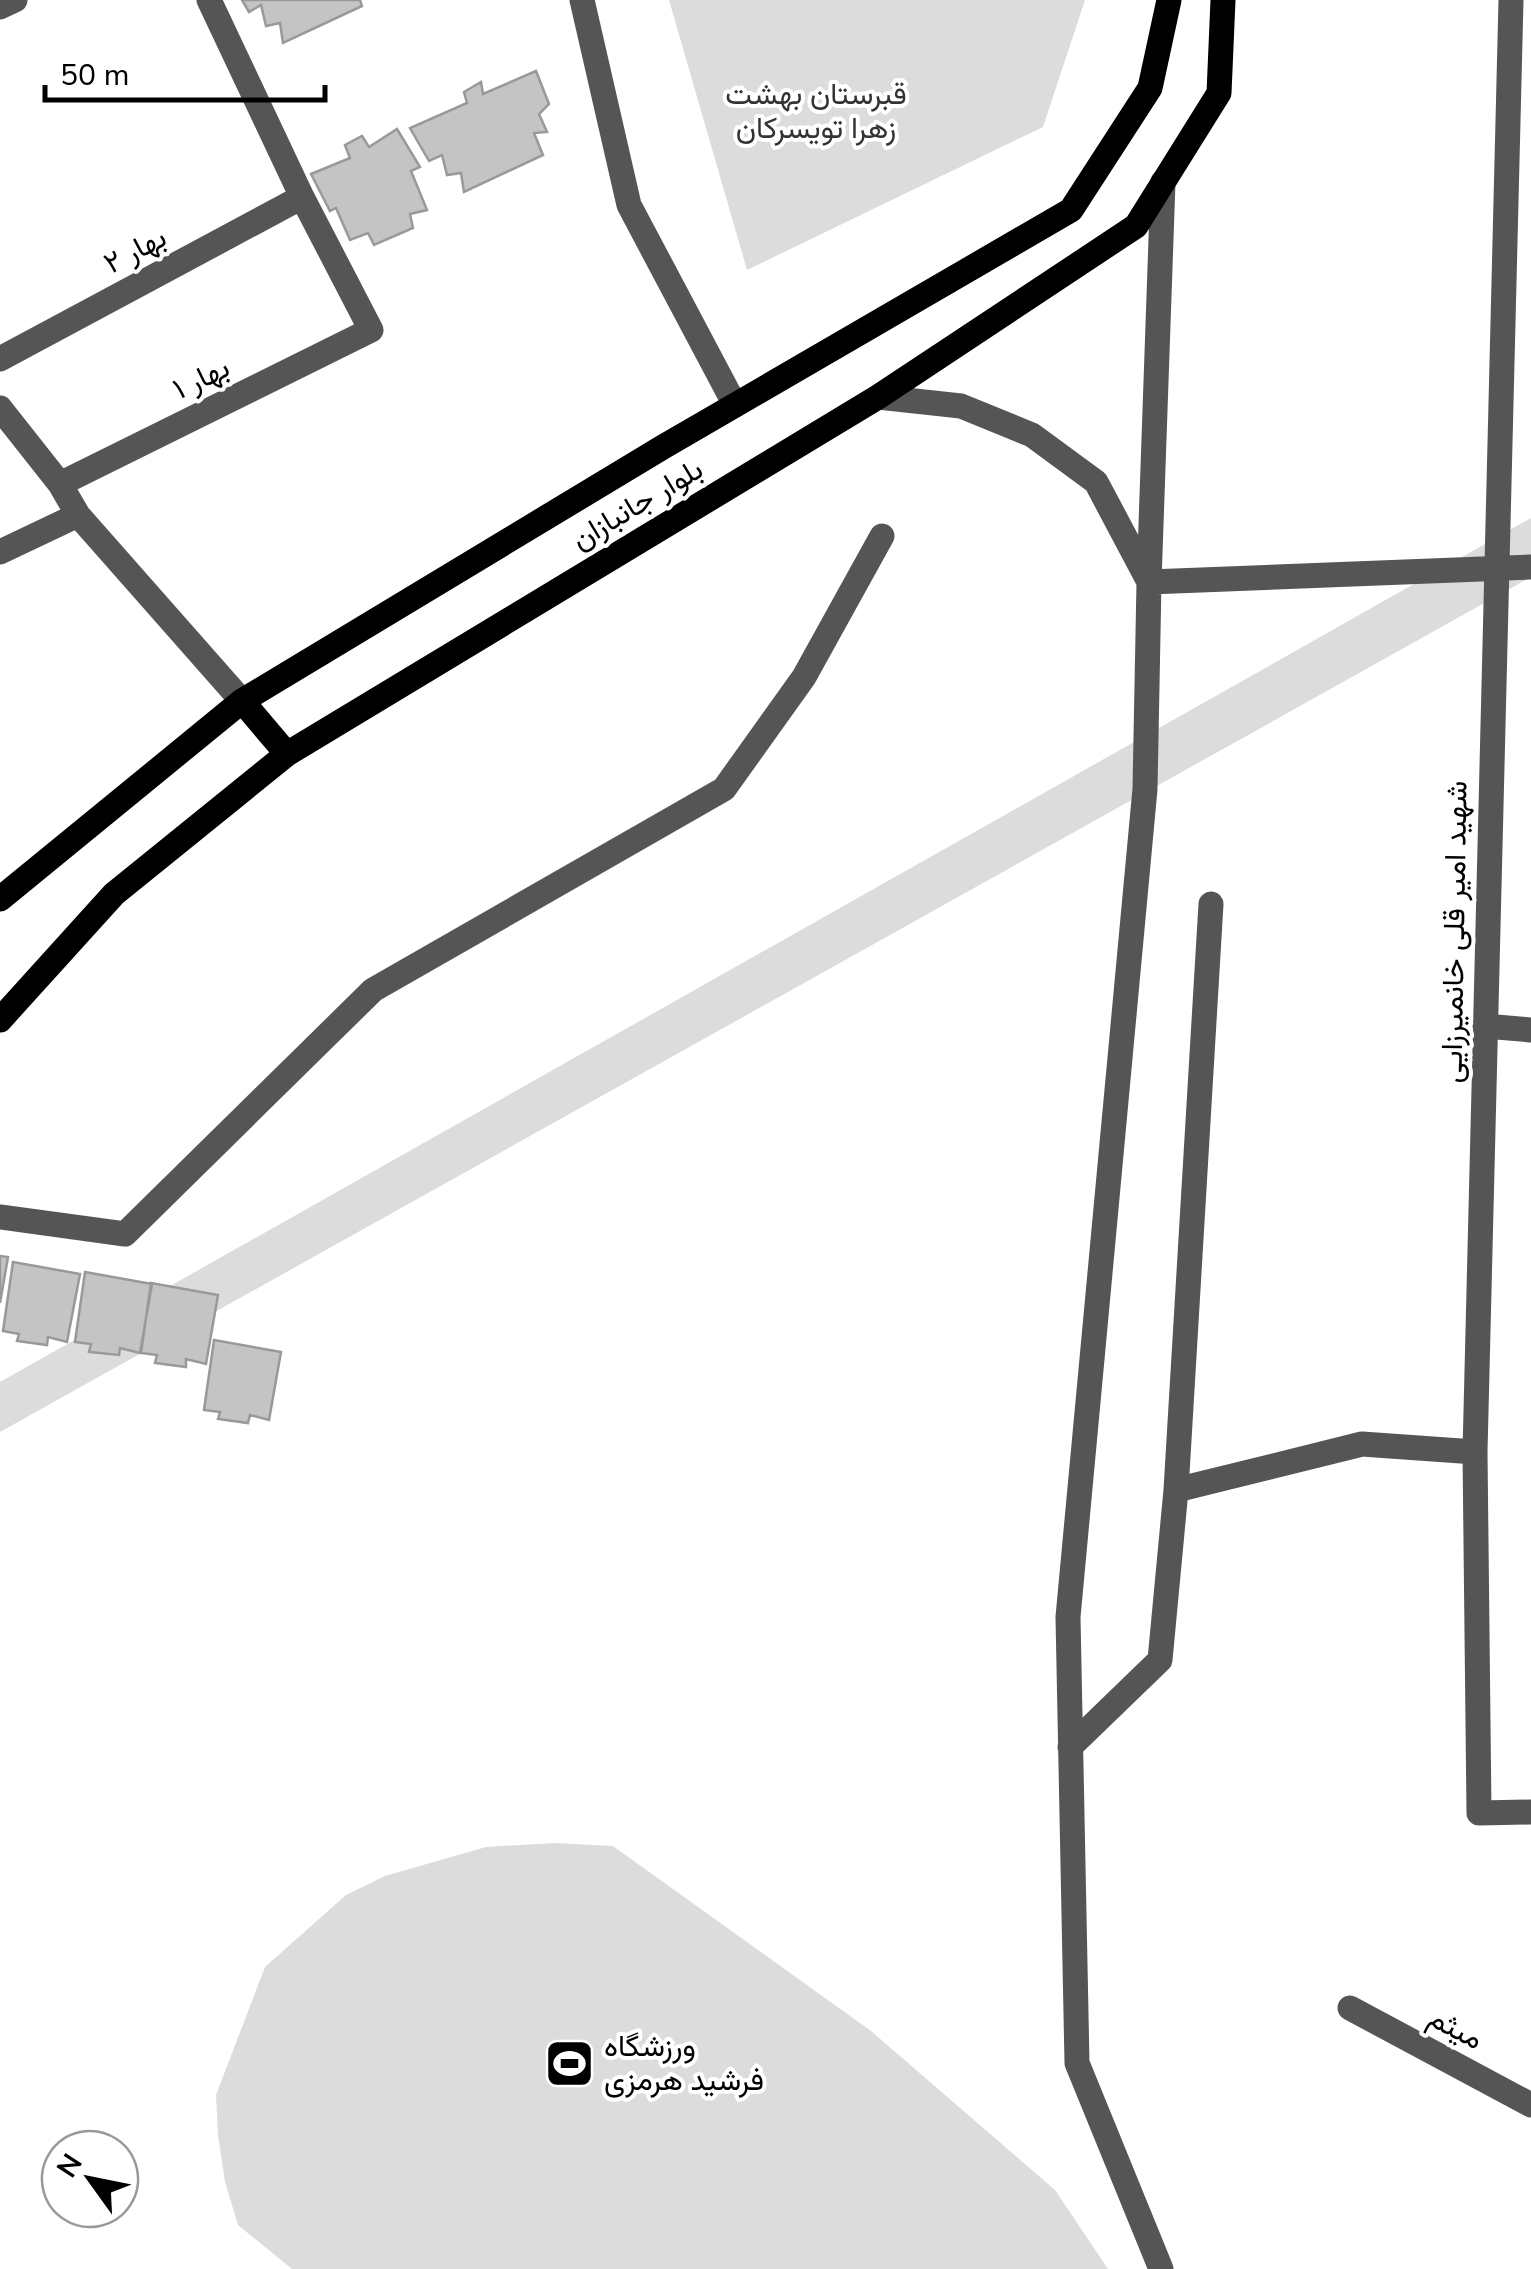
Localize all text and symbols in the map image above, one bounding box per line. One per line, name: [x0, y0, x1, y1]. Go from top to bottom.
scale bar: [45, 40, 325, 102]
text: 50 m: [60, 55, 129, 96]
park label: قبرستان بهشت زهرا تویسرکان: [725, 74, 907, 149]
street label: بهار ۲: [97, 217, 174, 284]
street label: بهار ۱: [166, 347, 236, 410]
street label: بلوار جانبازان: [564, 449, 711, 560]
street label: شهید امیر قلی خانمیرزایی: [1431, 780, 1478, 1084]
street label: میثم: [1421, 1997, 1490, 2060]
place label: ورزشگاه فرشید هرمزی: [604, 2026, 764, 2101]
sports icon: ورزشگاه فرشید هرمزی: [543, 2037, 595, 2089]
north arrow: [40, 2129, 140, 2229]
text: N: [48, 2147, 92, 2185]

